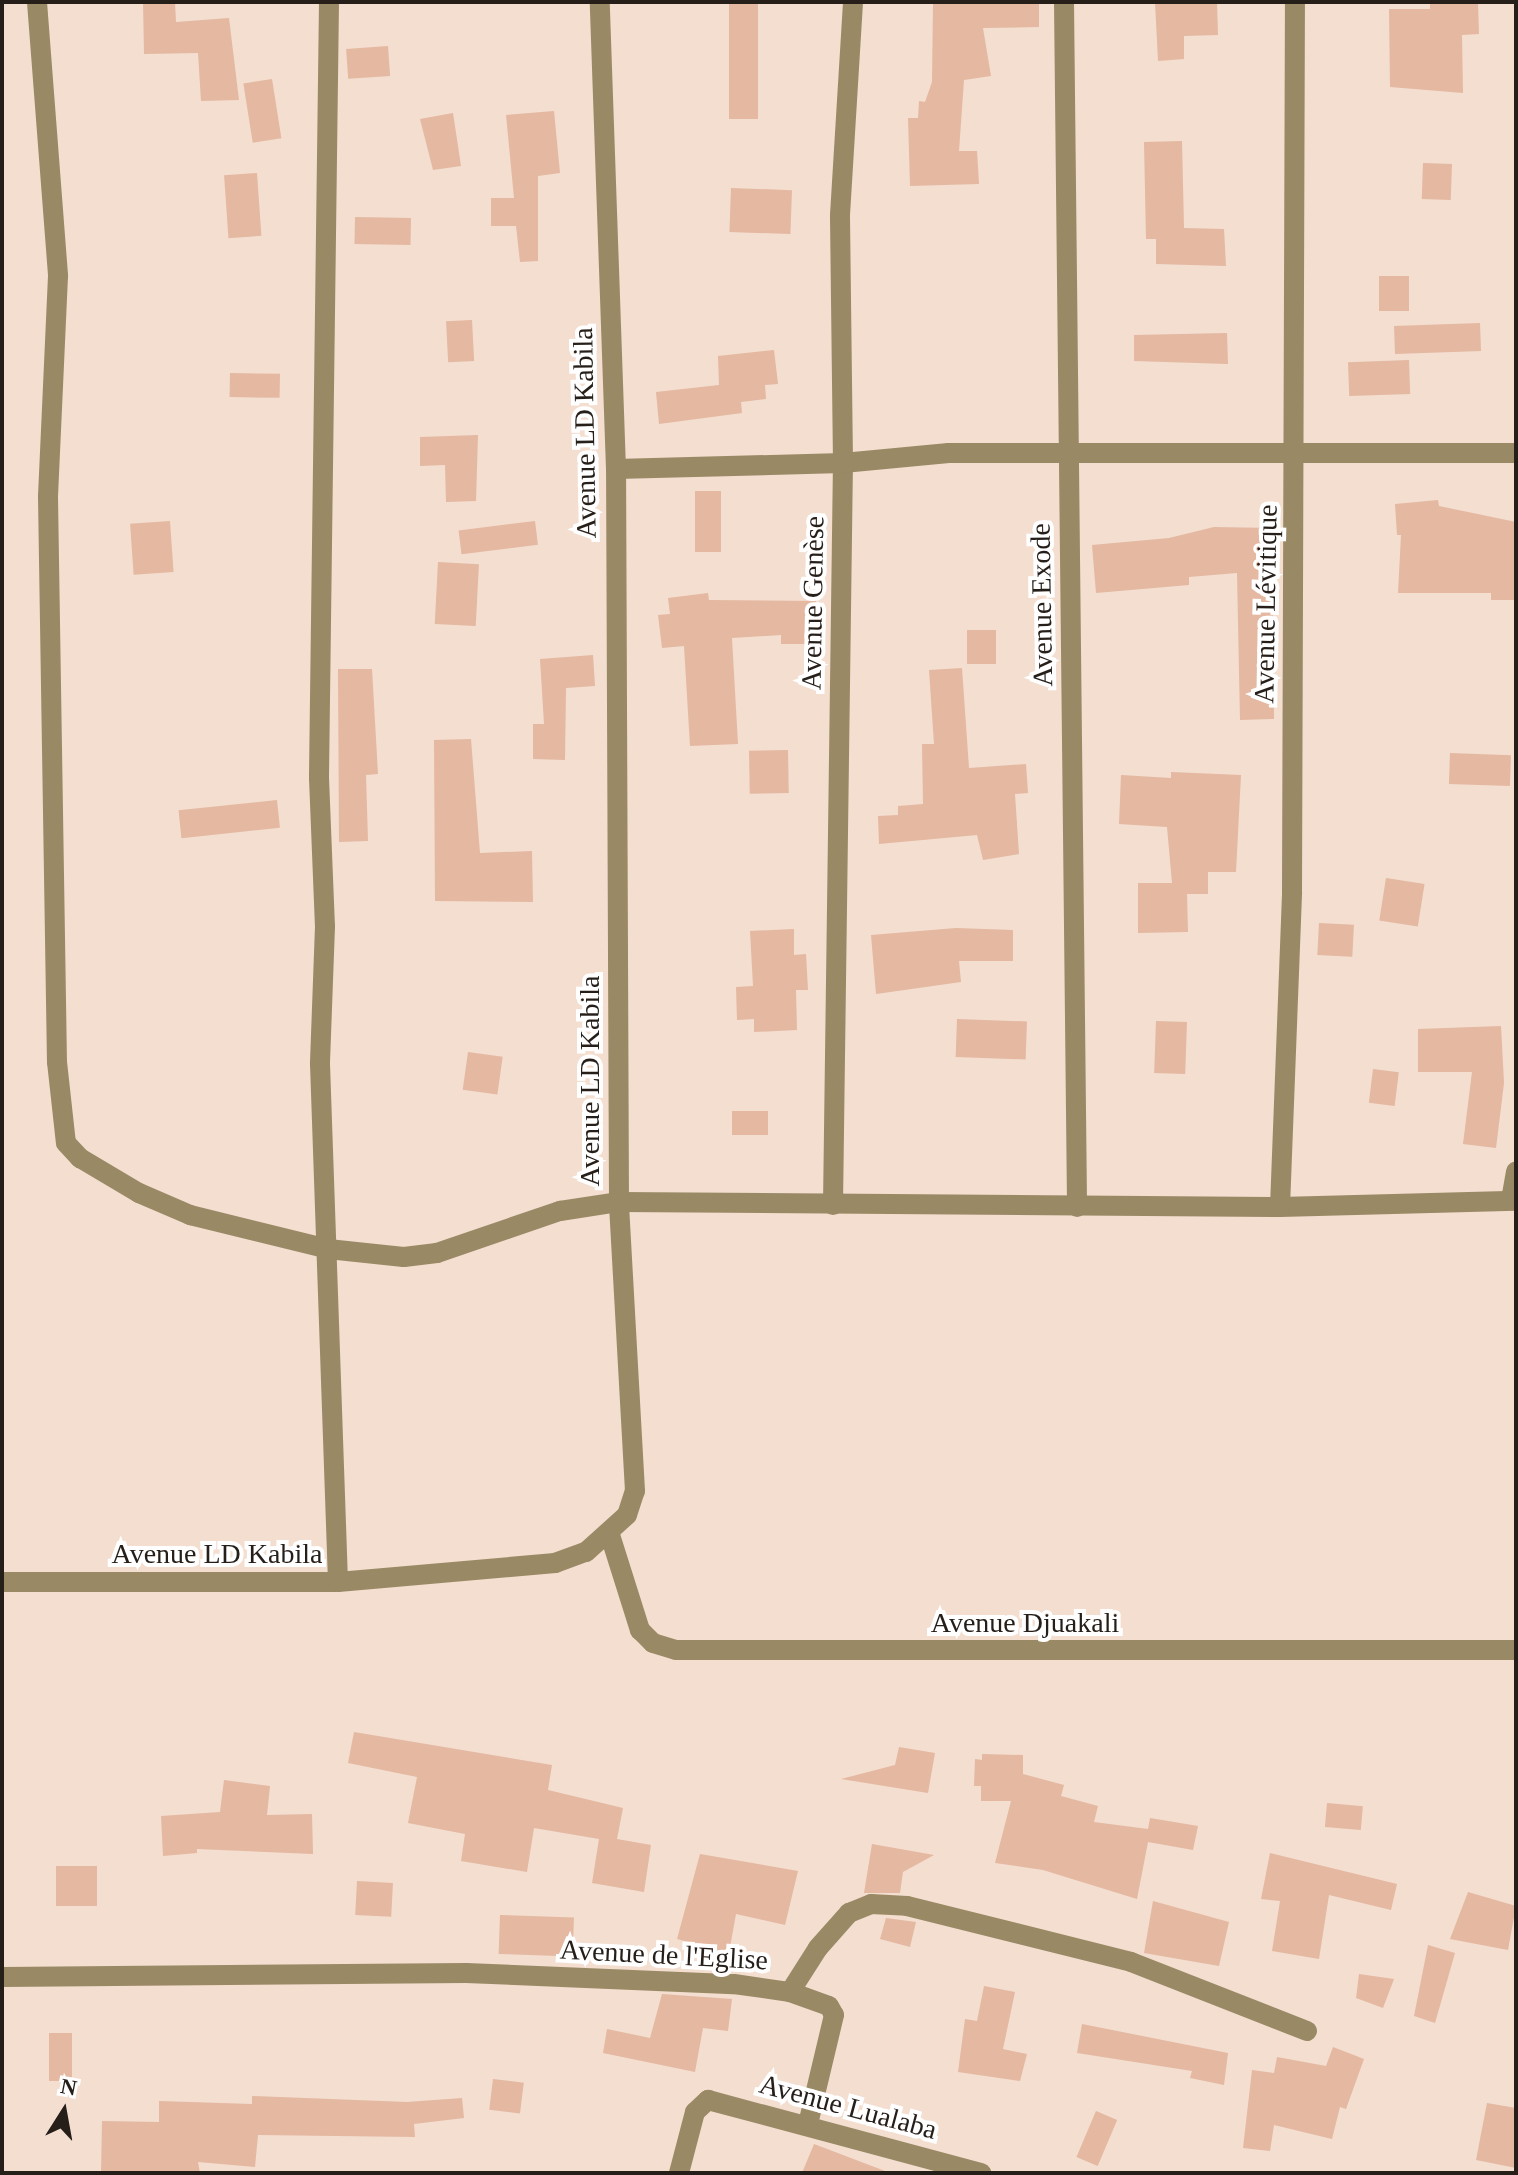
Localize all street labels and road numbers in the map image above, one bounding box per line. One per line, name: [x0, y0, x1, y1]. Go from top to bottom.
street label: Avenue LD Kabila: [566, 327, 604, 539]
street label: Avenue Lévitique: [1247, 504, 1285, 704]
street label: Avenue Genèse: [795, 516, 831, 690]
street label: Avenue Exode: [1024, 523, 1060, 687]
street label: Avenue LD Kabila: [573, 976, 607, 1186]
street label: Avenue LD Kabila: [112, 1537, 322, 1571]
street label: Avenue Djuakali: [931, 1606, 1119, 1640]
street label: Avenue de l'Eglise: [559, 1933, 769, 1977]
street label: Avenue Lualaba: [756, 2067, 940, 2147]

